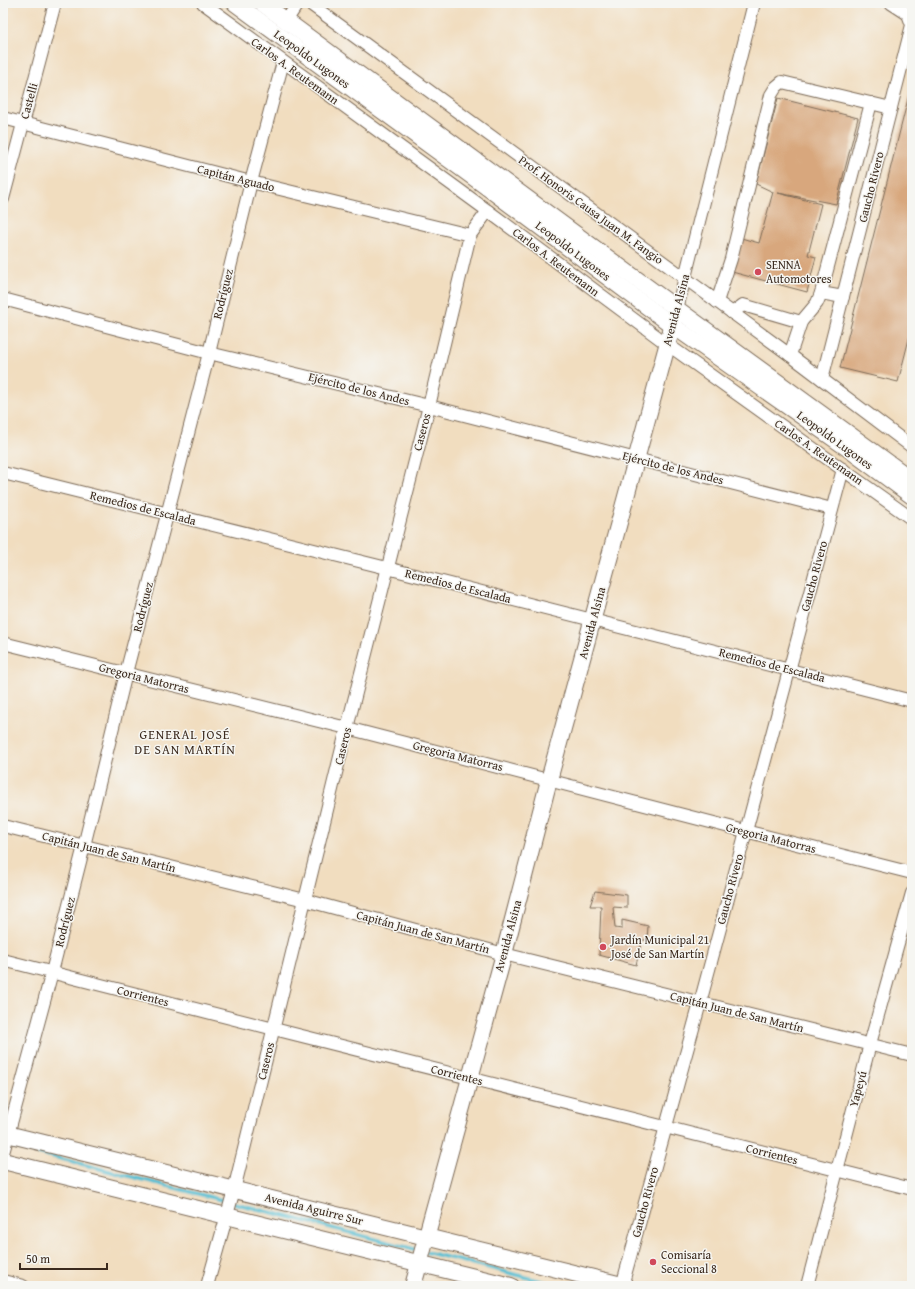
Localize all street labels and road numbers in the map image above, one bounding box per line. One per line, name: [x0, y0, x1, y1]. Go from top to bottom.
street label: Leopoldo Lugones: [271, 25, 354, 92]
street label: Carlos A. Reutemann: [248, 33, 343, 108]
street label: Castelli: [16, 80, 42, 121]
street label: Gaucho Rivero: [854, 150, 888, 224]
street label: Prof. Honoris Causa Juan M. Fangio: [515, 151, 667, 268]
street label: Capitán Aguado: [196, 160, 277, 195]
street label: Leopoldo Lugones: [532, 217, 615, 285]
street label: Carlos A. Reutemann: [509, 223, 603, 300]
street label: Rodríguez: [208, 267, 237, 321]
street label: Avenida Alsina: [658, 272, 693, 348]
street label: Ejército de los Andes: [307, 368, 412, 409]
street label: Leopoldo Lugones: [794, 406, 877, 473]
street label: Caseros: [408, 411, 435, 453]
street label: Carlos A. Reutemann: [772, 415, 867, 489]
street label: Ejército de los Andes: [621, 447, 726, 488]
street label: Remedios de Escalada: [88, 486, 198, 529]
street label: Gaucho Rivero: [796, 539, 831, 613]
street label: Remedios de Escalada: [403, 564, 513, 607]
street label: Rodríguez: [128, 580, 157, 634]
street label: Avenida Alsina: [574, 585, 609, 661]
street label: Remedios de Escalada: [717, 643, 827, 686]
street label: Gregoria Matorras: [97, 658, 191, 697]
street label: Caseros: [330, 725, 355, 766]
street label: Gregoria Matorras: [411, 736, 505, 775]
street label: Gregoria Matorras: [724, 818, 818, 857]
street label: Capitán Juan de San Martín: [41, 827, 178, 876]
street label: Gaucho Rivero: [712, 852, 747, 926]
street label: Rodríguez: [50, 895, 79, 949]
street label: Avenida Alsina: [490, 898, 525, 974]
street label: Capitán Juan de San Martín: [355, 906, 492, 958]
street label: Corrientes: [115, 981, 171, 1010]
street label: Capitán Juan de San Martín: [669, 987, 806, 1036]
street label: Caseros: [253, 1040, 278, 1081]
street label: Corrientes: [429, 1060, 485, 1089]
street label: Yapeyú: [845, 1068, 871, 1109]
street label: Corrientes: [744, 1139, 800, 1168]
street label: Gaucho Rivero: [627, 1165, 662, 1239]
street label: Avenida Aguirre Sur: [263, 1188, 365, 1229]

